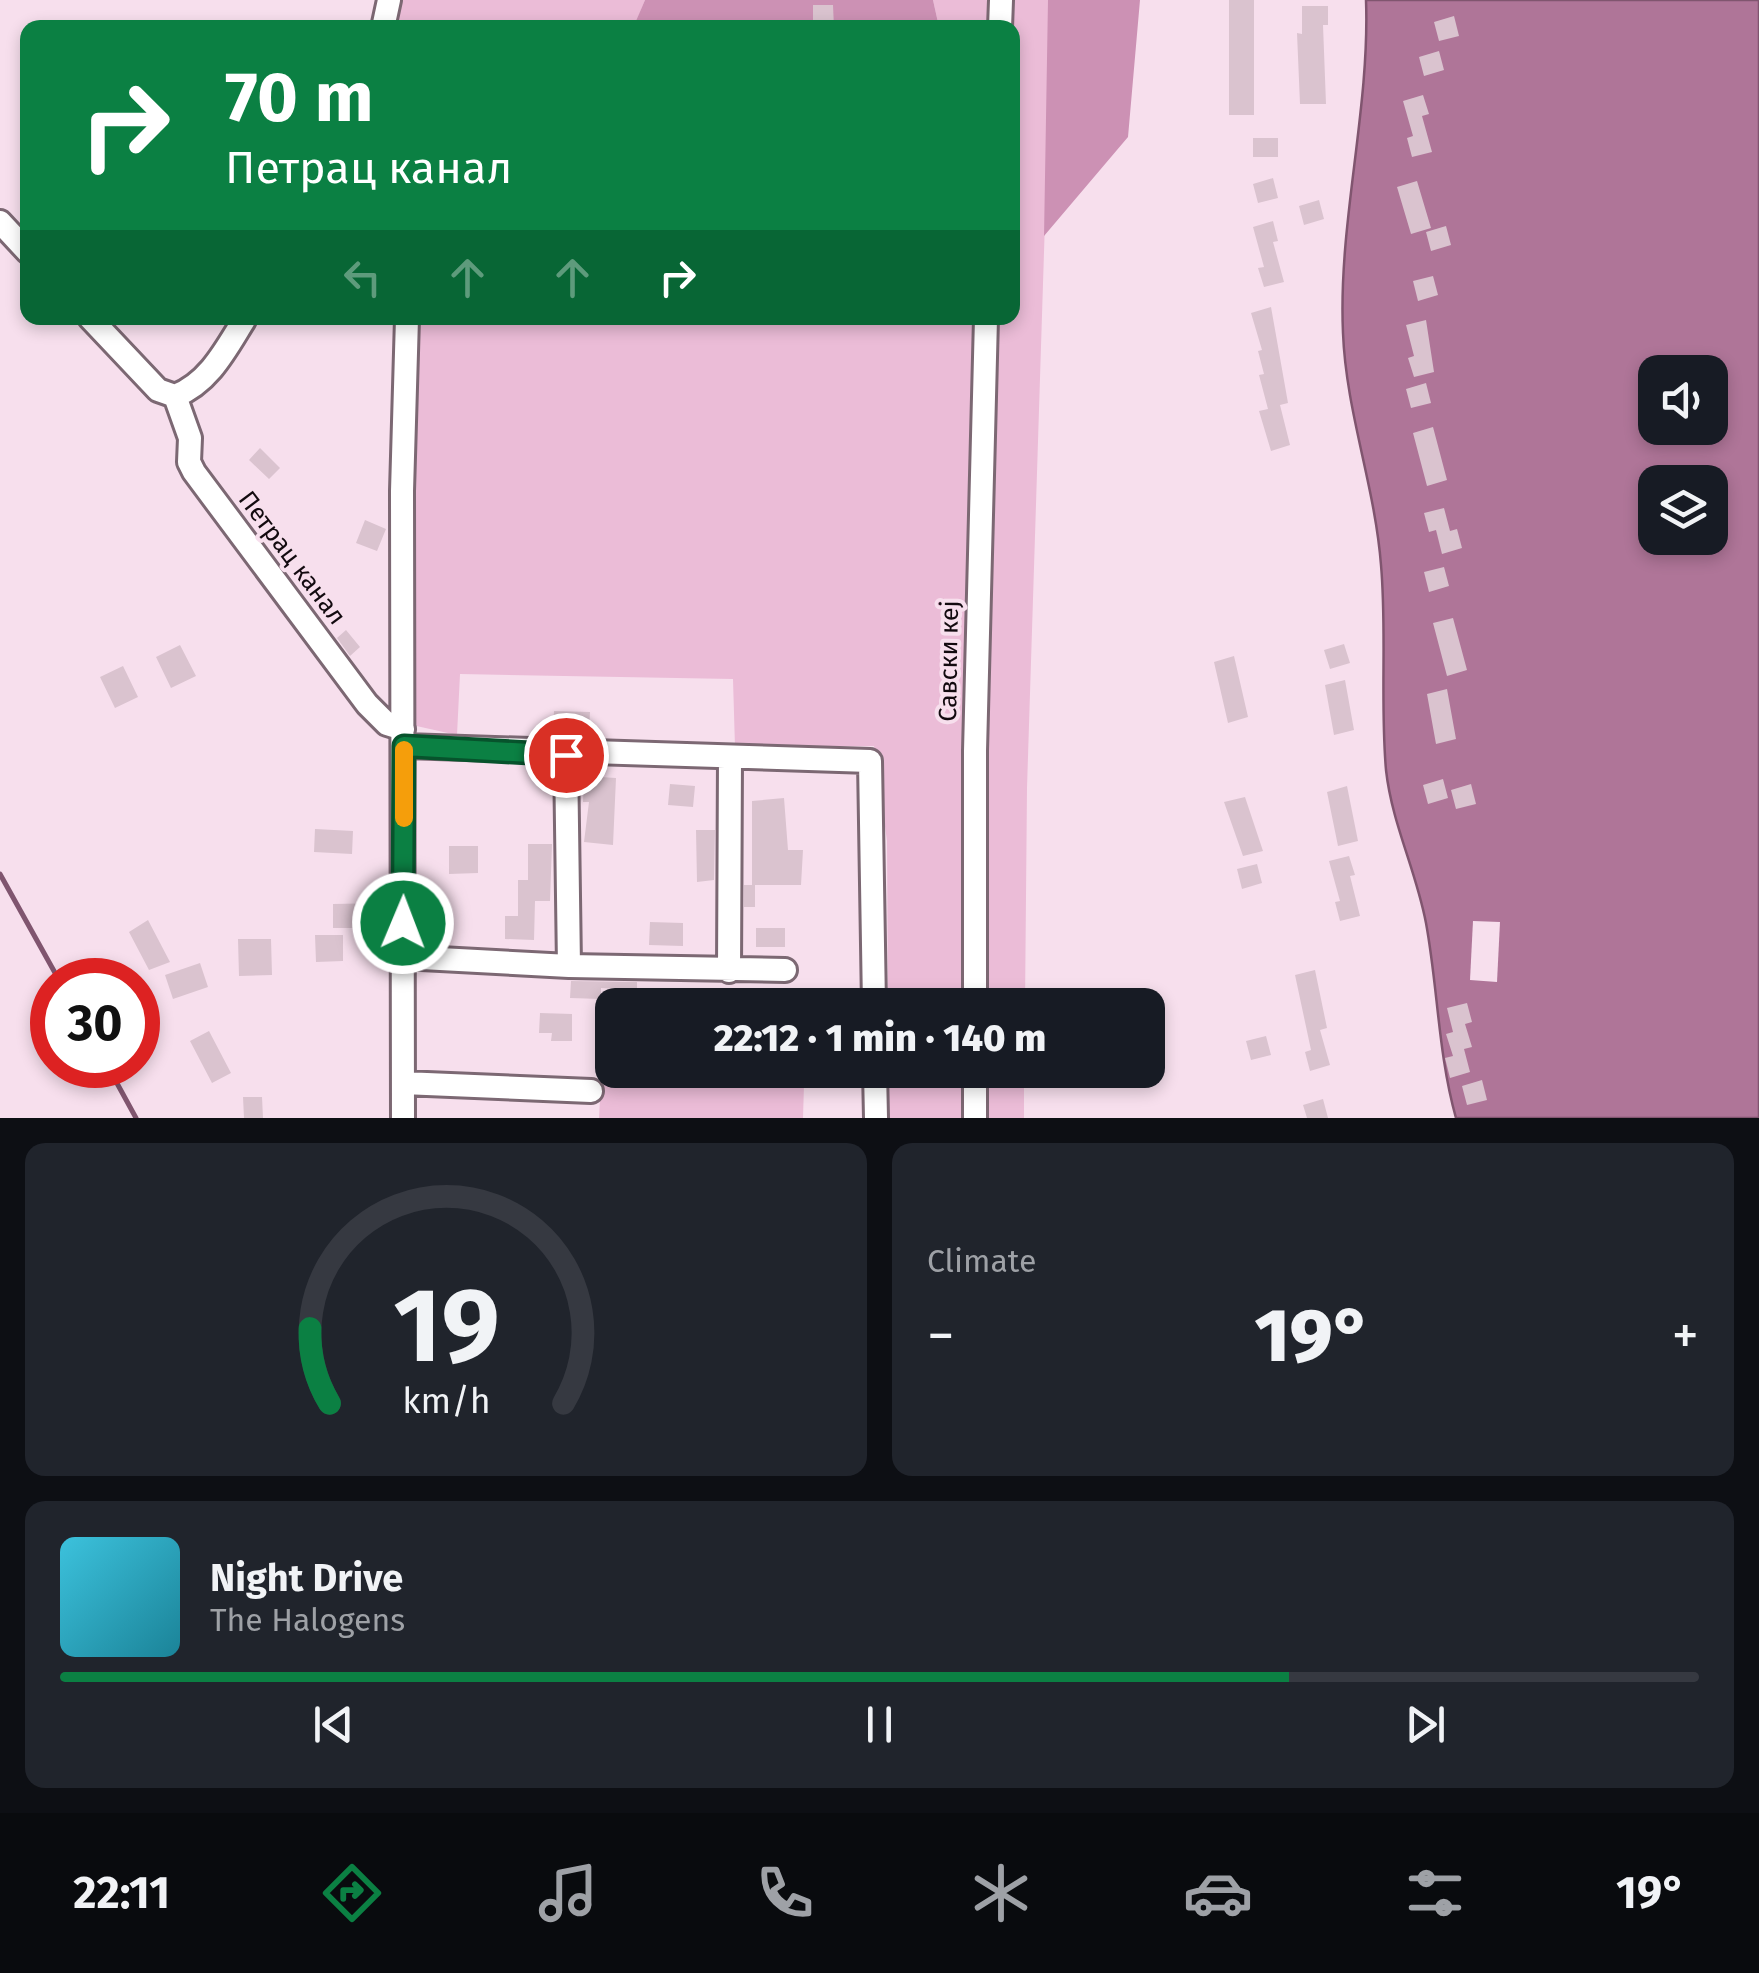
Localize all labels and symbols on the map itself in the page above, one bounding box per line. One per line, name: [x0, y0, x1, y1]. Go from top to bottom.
street label: Петрац канал: [232, 485, 352, 631]
street label: Савски кеј: [933, 600, 965, 722]
pin: [524, 713, 609, 798]
position arrow: [351, 871, 455, 975]
speed limit sign: 30: [30, 958, 160, 1088]

